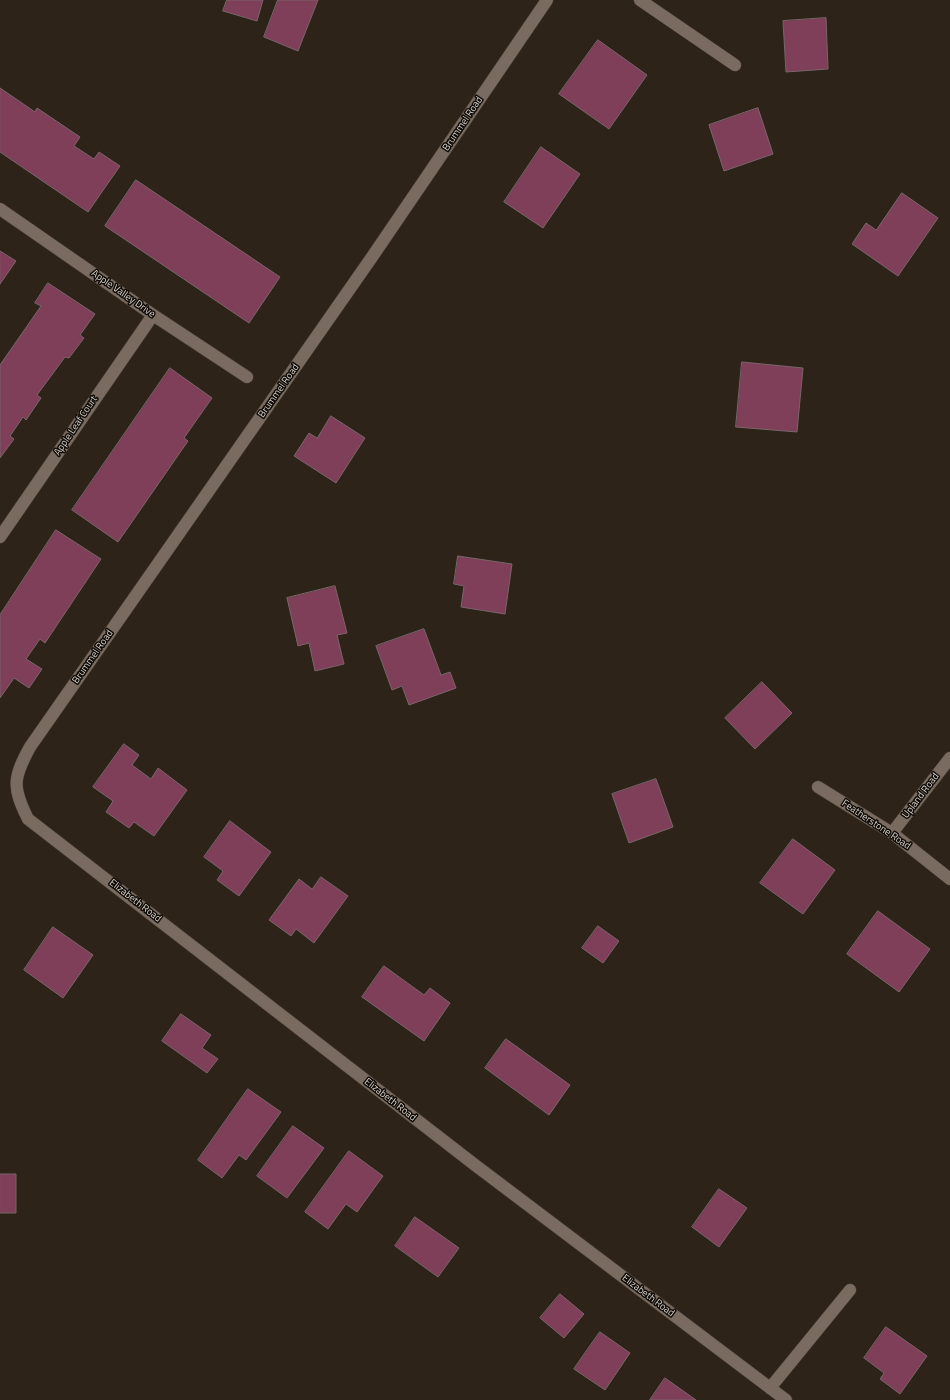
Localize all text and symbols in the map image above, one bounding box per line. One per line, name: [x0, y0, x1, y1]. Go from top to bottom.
street label: Brummel Road: [440, 95, 486, 153]
street label: Apple Valley Drive: [89, 268, 157, 320]
street label: Brummel Road: [256, 362, 302, 420]
street label: Apple Leaf Court: [52, 394, 100, 458]
street label: Brummel Road: [70, 628, 116, 686]
street label: Upland Road: [900, 771, 942, 821]
street label: Featherstone Road: [839, 798, 913, 852]
street label: Elizabeth Road: [107, 877, 163, 925]
street label: Elizabeth Road: [362, 1076, 418, 1124]
street label: Elizabeth Road: [619, 1272, 677, 1320]

